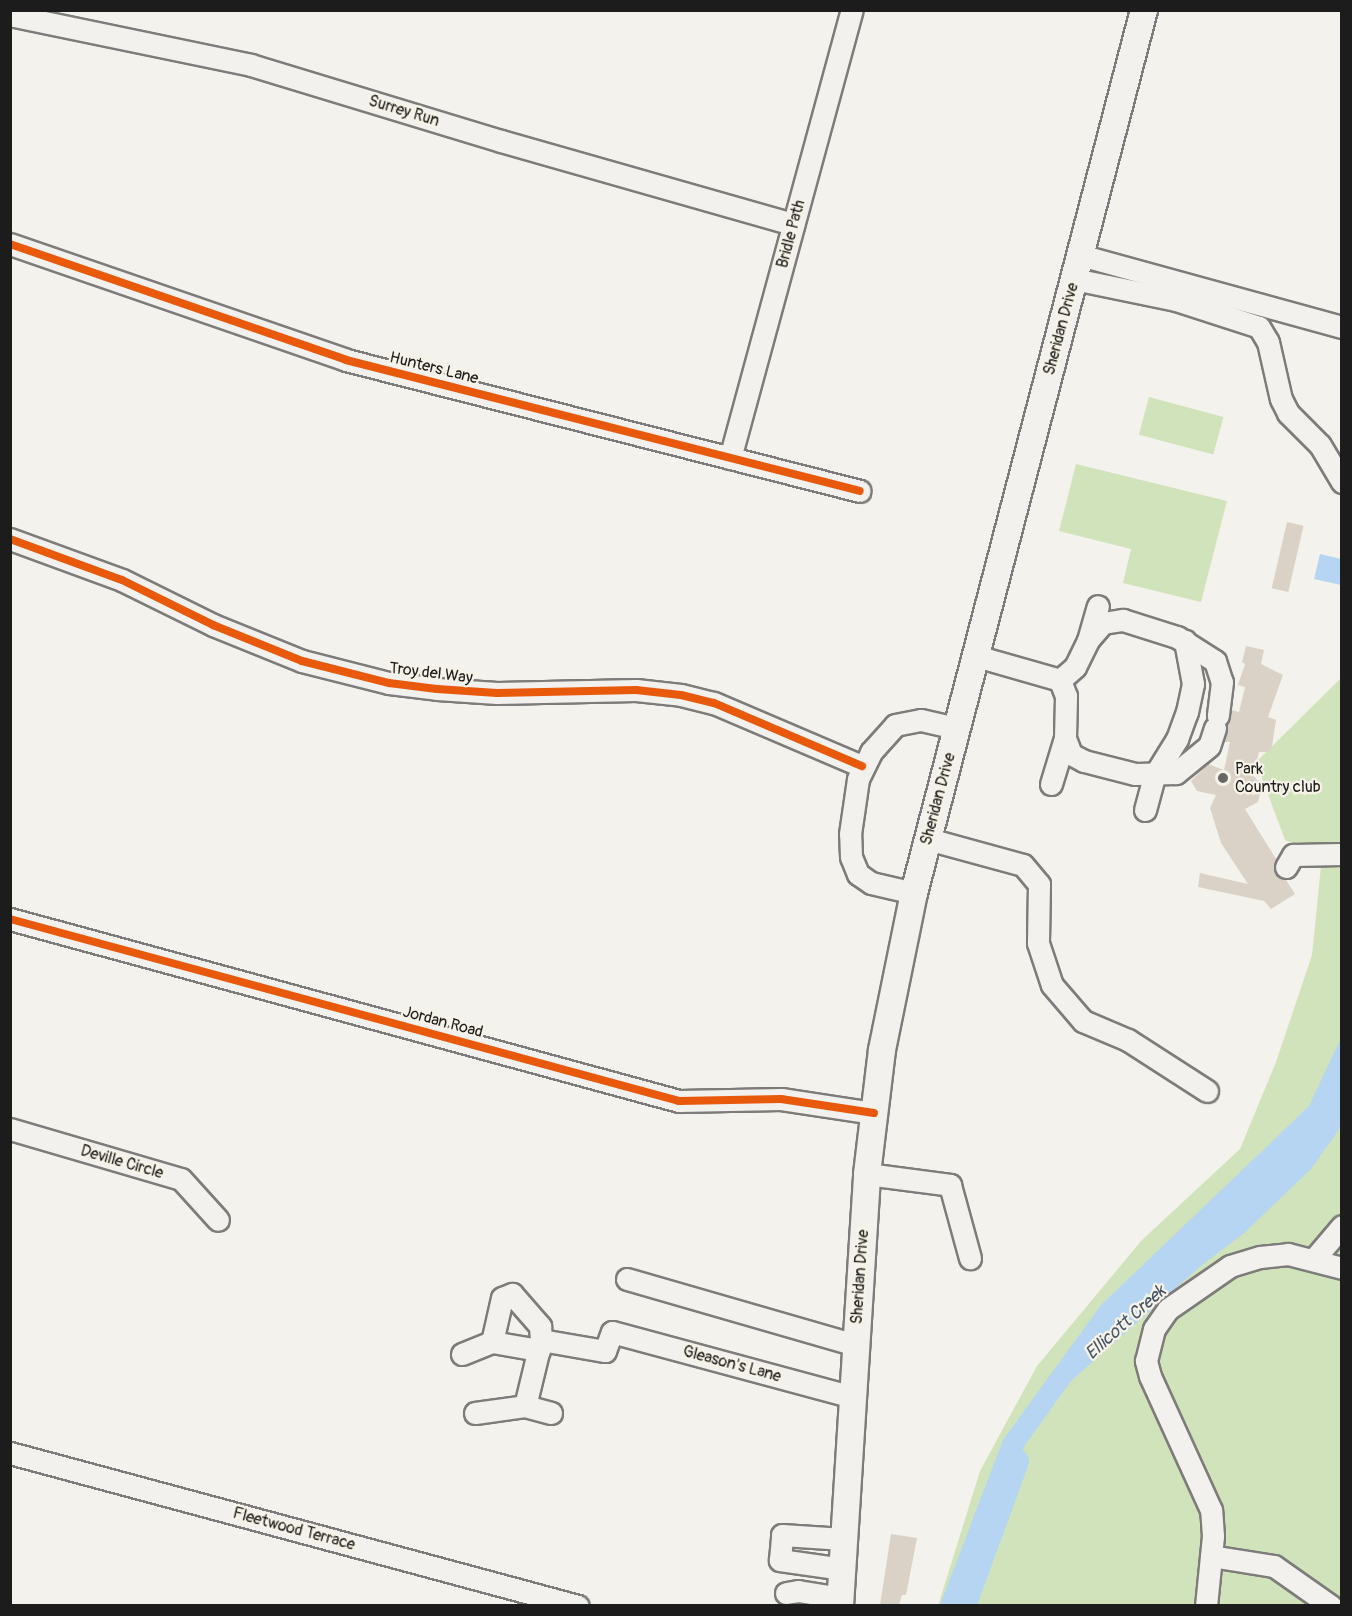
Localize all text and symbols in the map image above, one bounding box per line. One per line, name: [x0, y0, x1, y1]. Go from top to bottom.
street label: Surrey Run: [366, 91, 442, 131]
street label: Bridle Path: [773, 198, 809, 270]
street label: Sheridan Drive: [1039, 281, 1083, 377]
street label: Hunters Lane: [388, 348, 480, 388]
street label: Troy del Way: [388, 658, 474, 688]
street label: Sheridan Drive: [916, 751, 960, 847]
place label: Park Country club: [1235, 759, 1321, 797]
marker: Park Country club: [1216, 771, 1230, 785]
street label: Jordan Road: [401, 1002, 485, 1042]
street label: Deville Circle: [78, 1141, 166, 1183]
street label: Sheridan Drive: [847, 1229, 873, 1325]
water label: Ellicott Creek: [1081, 1281, 1171, 1365]
street label: Gleason's Lane: [681, 1342, 783, 1386]
street label: Fleetwood Terrace: [231, 1503, 357, 1555]

